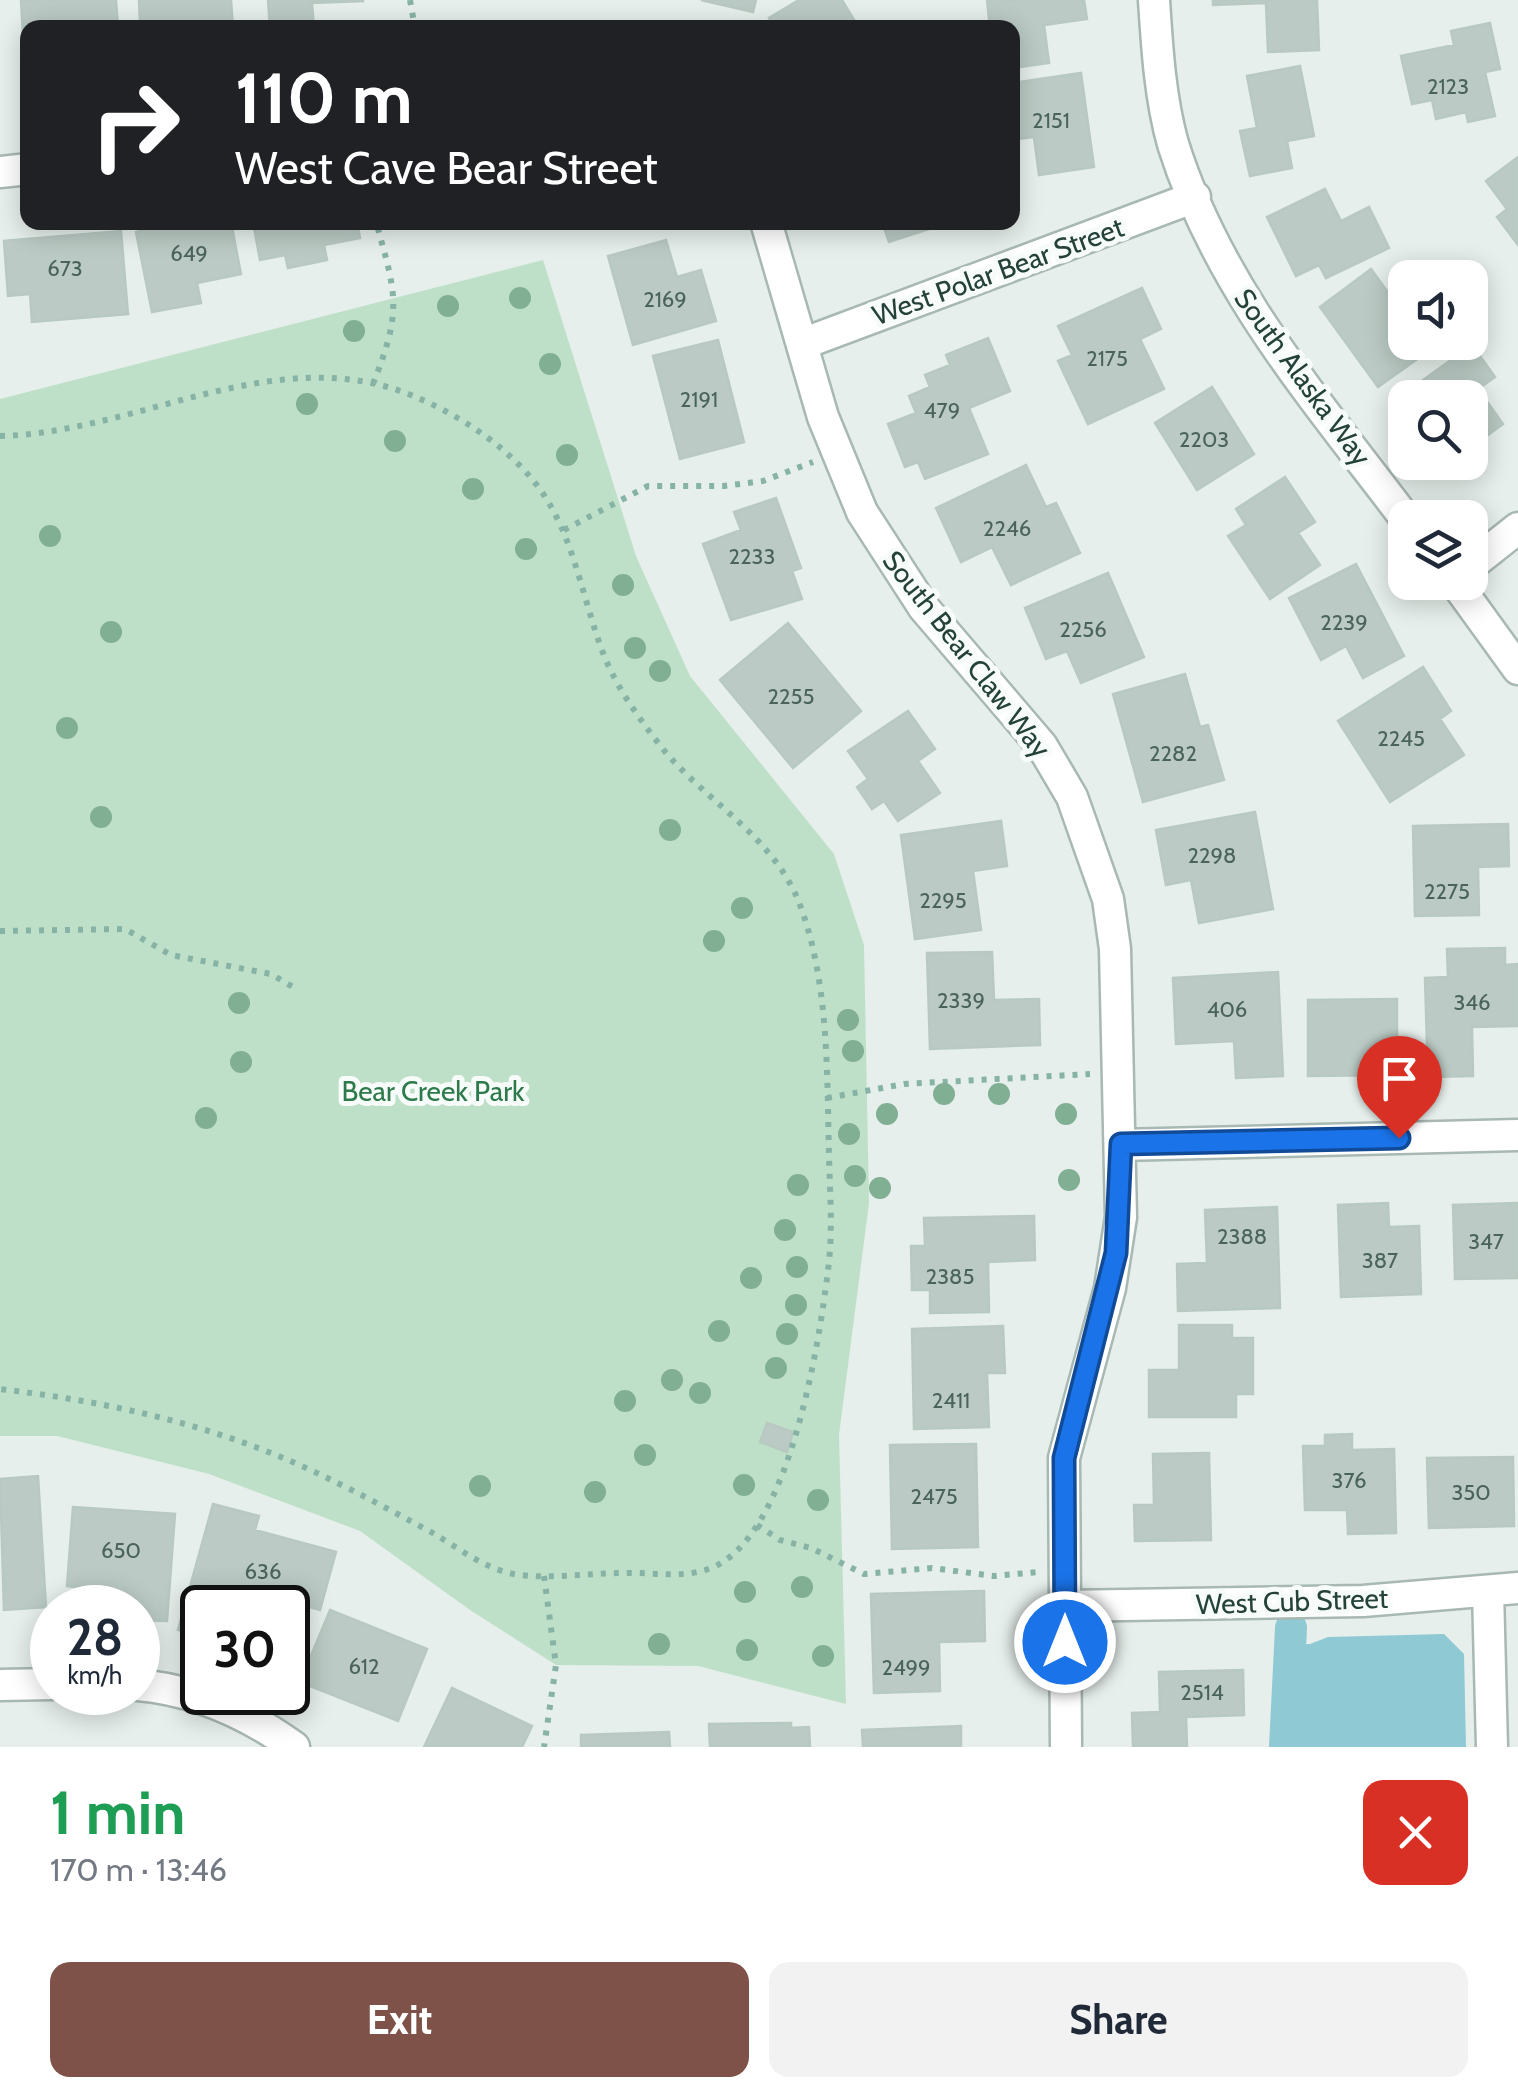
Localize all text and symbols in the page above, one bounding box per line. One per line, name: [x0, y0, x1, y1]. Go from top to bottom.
text: 110 m: [235, 55, 413, 141]
icon: right: [70, 60, 200, 190]
house number: 2123: [1427, 73, 1469, 100]
house number: 2151: [1032, 107, 1070, 134]
text: West Cave Bear Street: [235, 141, 658, 195]
street label: West Polar Bear Street: [868, 210, 1128, 332]
house number: 649: [170, 240, 208, 267]
house number: 673: [47, 255, 83, 282]
map controls: [1388, 260, 1488, 600]
button: sound: [1388, 260, 1488, 360]
street label: South Alaska Way: [1227, 282, 1379, 472]
house number: 2169: [643, 286, 687, 313]
house number: 2175: [1086, 345, 1128, 372]
button: search: [1388, 380, 1488, 480]
house number: 2191: [680, 386, 718, 413]
house number: 479: [924, 397, 960, 424]
house number: 2203: [1179, 426, 1229, 453]
button: layers: [1388, 500, 1488, 600]
house number: 2246: [983, 515, 1031, 542]
house number: 2233: [729, 543, 775, 570]
street label: South Bear Claw Way: [876, 544, 1058, 764]
house number: 2239: [1320, 609, 1368, 636]
house number: 2256: [1059, 616, 1107, 643]
house number: 2255: [768, 683, 814, 710]
house number: 2245: [1377, 725, 1425, 752]
house number: 2282: [1149, 740, 1197, 767]
house number: 2298: [1188, 842, 1236, 869]
house number: 2275: [1424, 878, 1470, 905]
house number: 2295: [919, 887, 967, 914]
house number: 2339: [937, 987, 985, 1014]
house number: 346: [1453, 989, 1491, 1016]
house number: 406: [1207, 996, 1247, 1023]
pin: [1357, 1036, 1442, 1139]
icon: arrive: [1372, 1051, 1427, 1106]
park label: Bear Creek Park: [341, 1074, 525, 1108]
house number: 2388: [1217, 1223, 1267, 1250]
house number: 347: [1468, 1228, 1504, 1255]
house number: 387: [1362, 1247, 1398, 1274]
house number: 2385: [926, 1263, 974, 1290]
house number: 2411: [932, 1387, 970, 1414]
house number: 376: [1332, 1467, 1366, 1494]
house number: 350: [1451, 1479, 1491, 1506]
house number: 2475: [910, 1483, 958, 1510]
house number: 650: [101, 1537, 141, 1564]
house number: 636: [245, 1558, 281, 1585]
street label: West Cub Street: [1195, 1581, 1389, 1621]
speed limit sign: 30: [180, 1585, 310, 1715]
position arrow: [1013, 1590, 1117, 1694]
text: 28: [67, 1607, 123, 1668]
house number: 612: [348, 1653, 380, 1680]
house number: 2499: [881, 1654, 931, 1681]
text: km/h: [68, 1660, 122, 1690]
house number: 2514: [1180, 1679, 1224, 1706]
text: 1 min: [50, 1776, 185, 1849]
button: close: [1363, 1780, 1468, 1885]
text: 170 m · 13:46: [50, 1850, 227, 1889]
button: Exit: [50, 1962, 749, 2077]
button: Share: [769, 1962, 1468, 2077]

